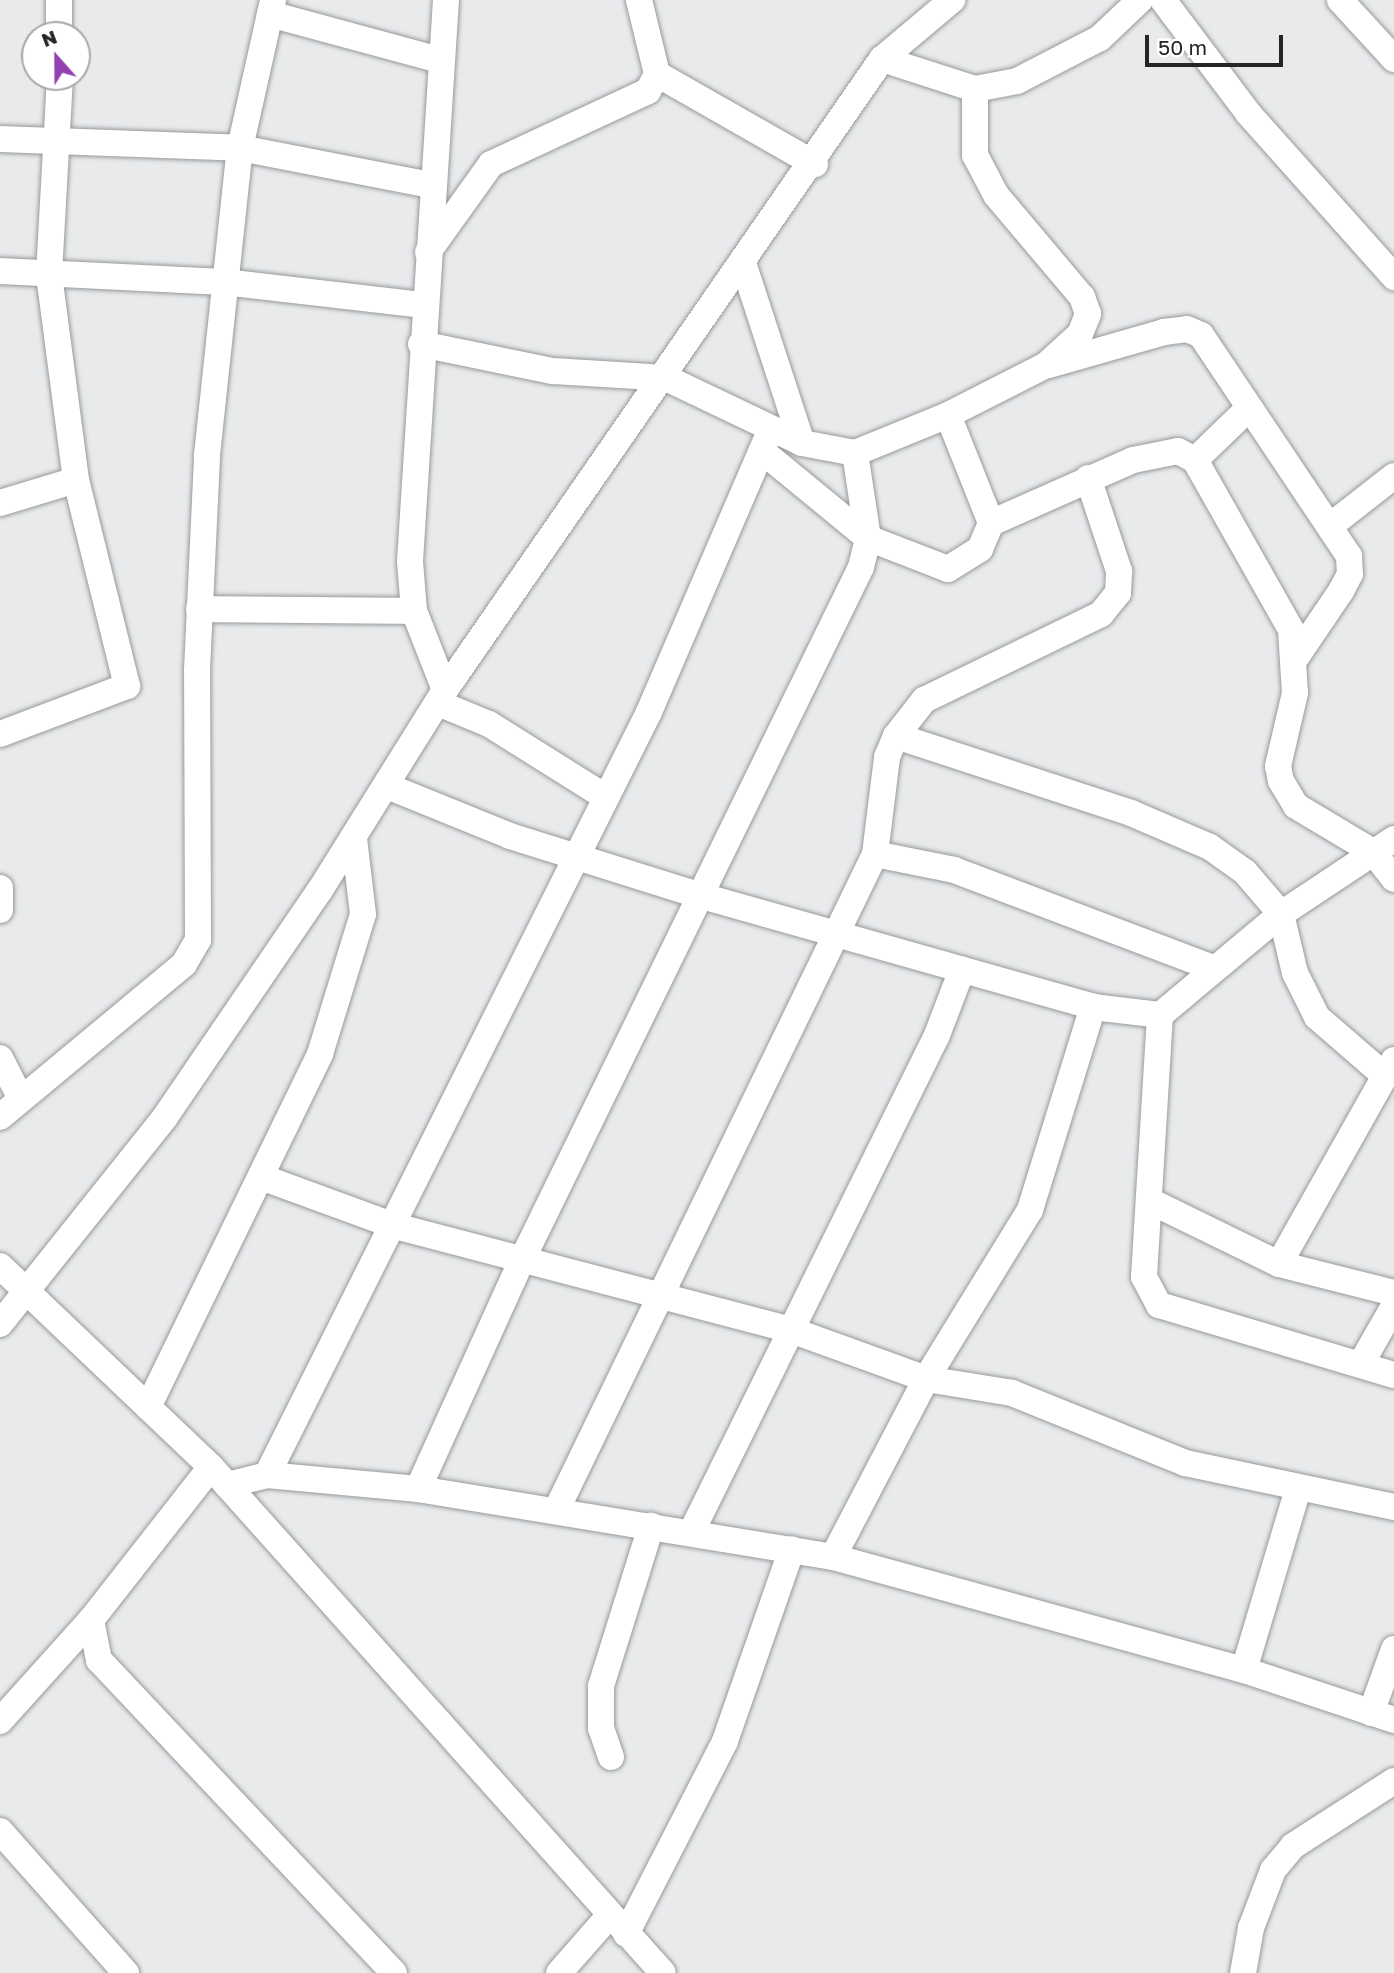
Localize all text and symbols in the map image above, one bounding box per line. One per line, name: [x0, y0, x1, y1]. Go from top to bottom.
north arrow: [21, 21, 91, 91]
scale bar: [1149, 21, 1287, 65]
text: N: [38, 24, 60, 51]
text: 50 m: [1158, 34, 1207, 60]

